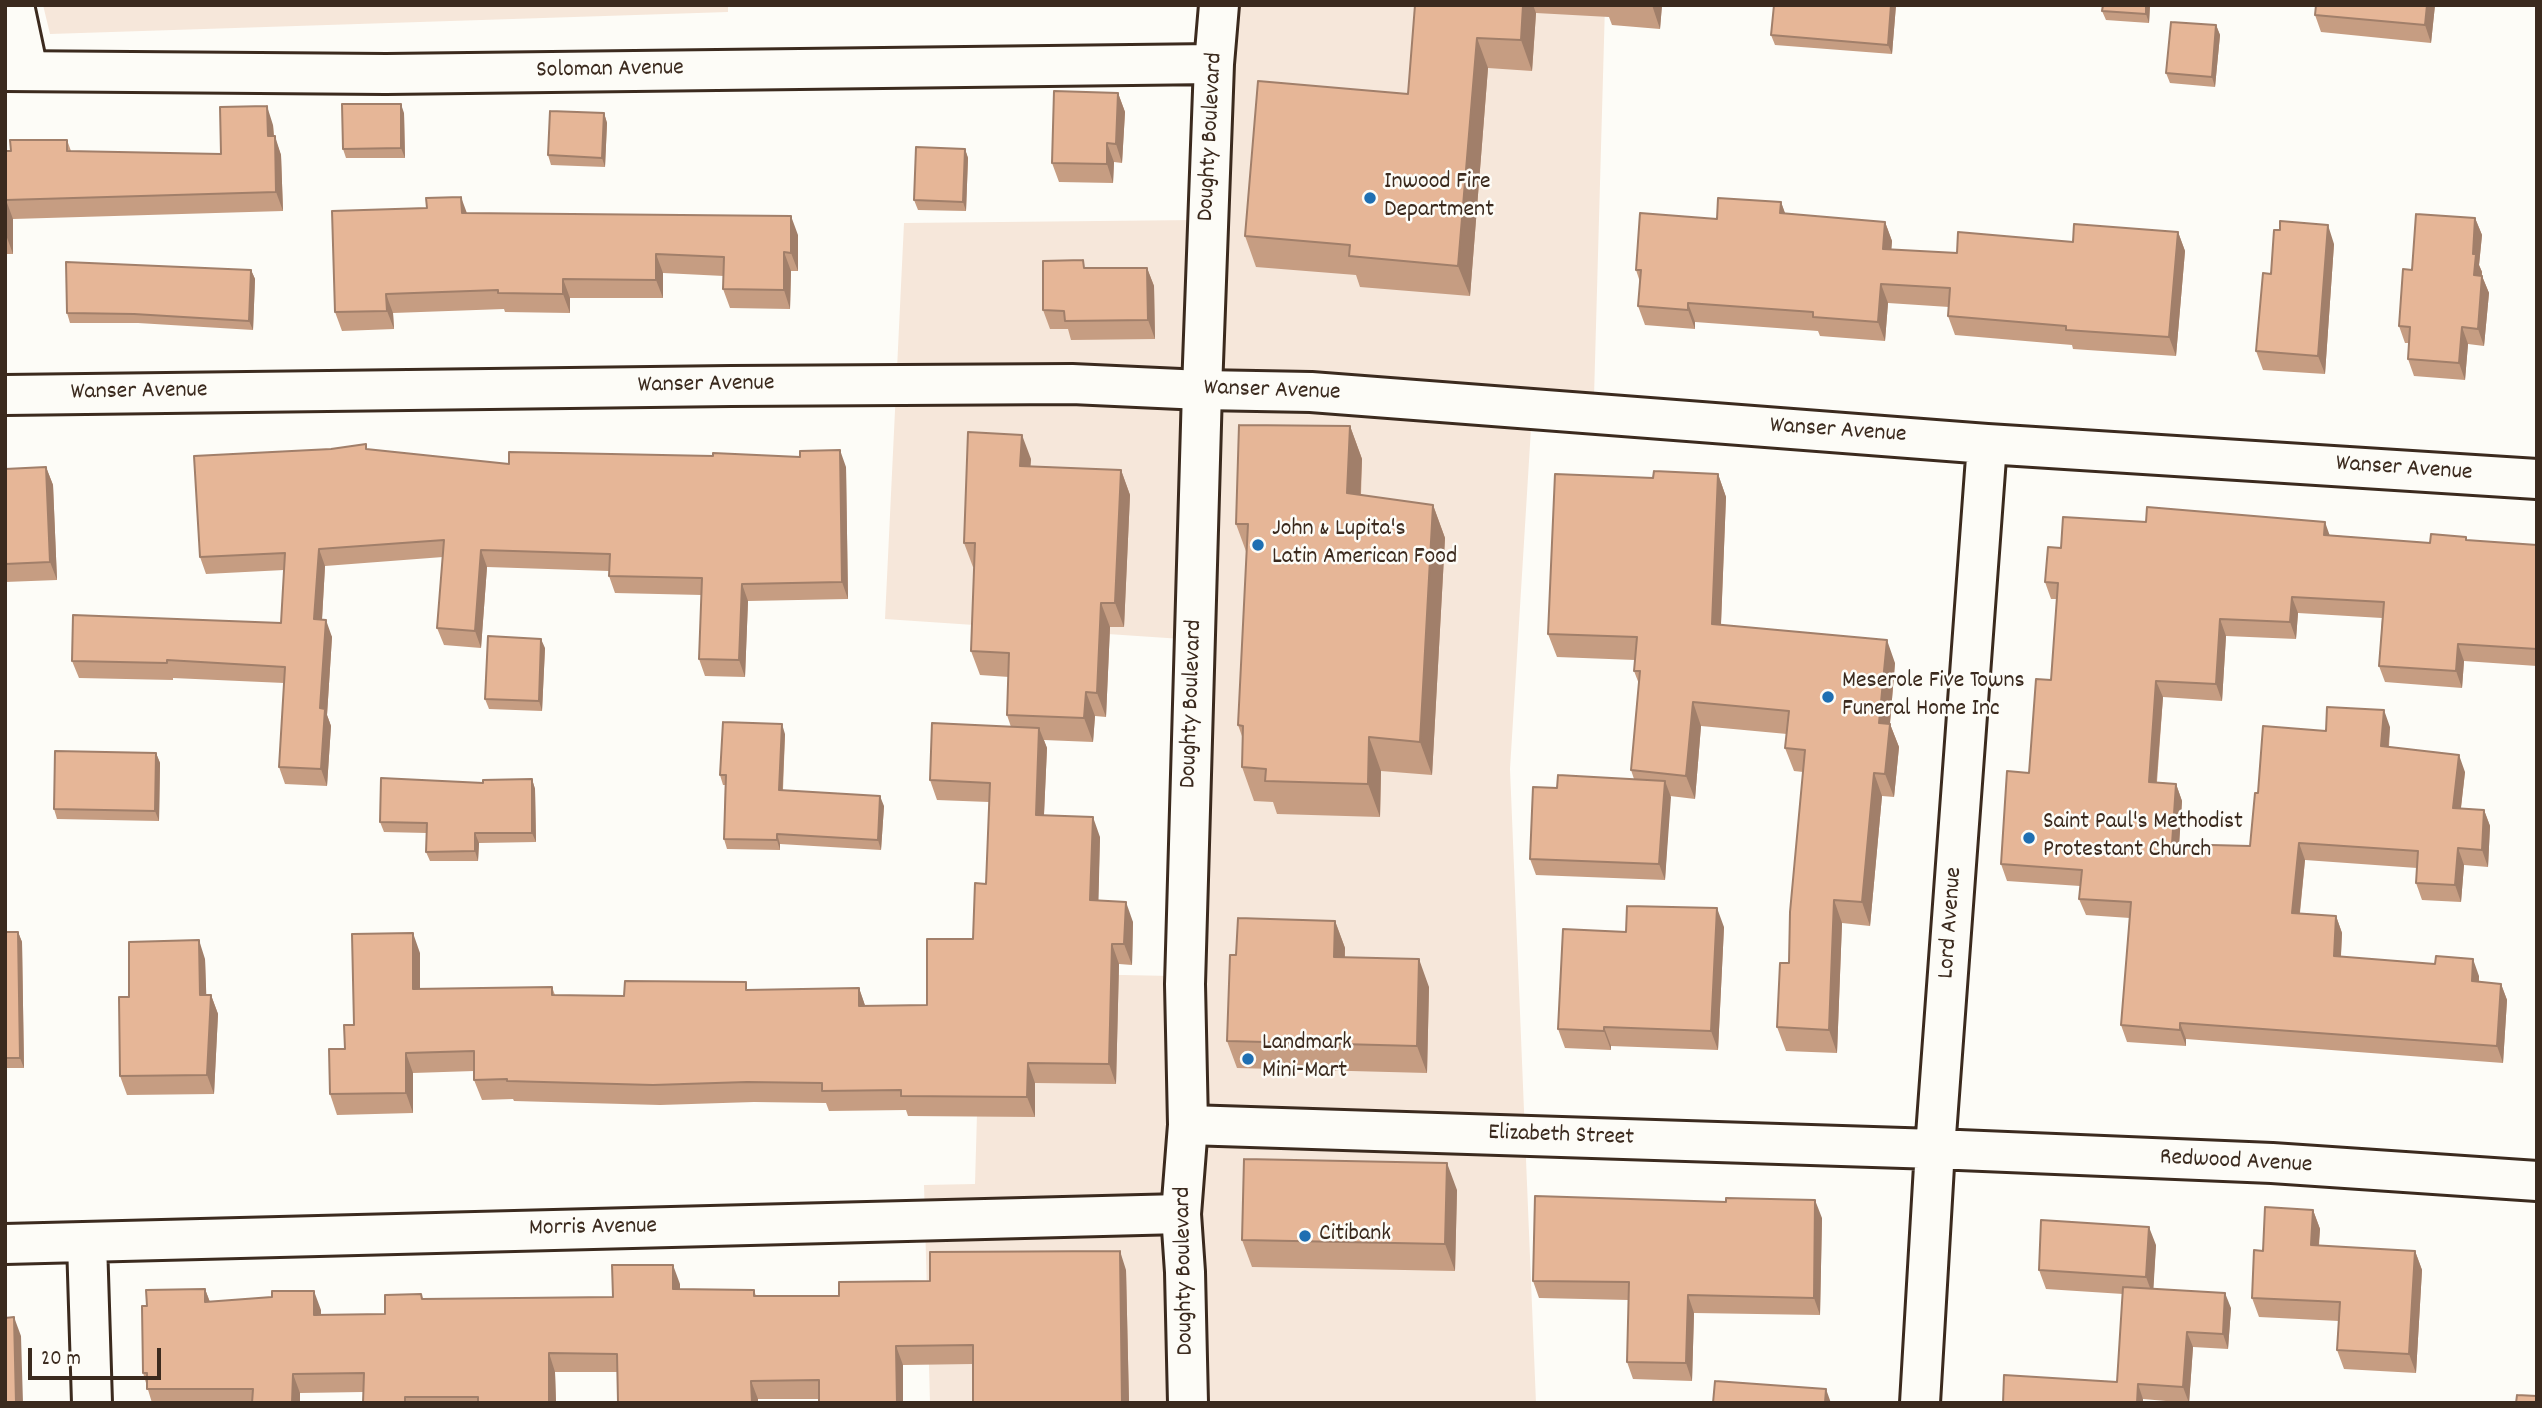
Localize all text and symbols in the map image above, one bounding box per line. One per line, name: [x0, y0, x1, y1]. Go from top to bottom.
street label: Doughty Boulevard: [1193, 52, 1231, 222]
street label: Soloman Avenue: [536, 55, 684, 87]
place label: Inwood Fire Department: [1384, 170, 1494, 226]
marker: Inwood Fire Department: [1362, 190, 1378, 206]
street label: Wanser Avenue: [637, 370, 775, 402]
street label: Wanser Avenue: [1203, 375, 1341, 409]
street label: Wanser Avenue: [70, 377, 208, 409]
street label: Wanser Avenue: [1769, 413, 1907, 451]
street label: Wanser Avenue: [2335, 451, 2473, 489]
place label: John & Lupita's Latin American Food: [1272, 517, 1457, 573]
marker: John & Lupita's Latin American Food: [1250, 537, 1266, 553]
street label: Doughty Boulevard: [1176, 619, 1210, 789]
place label: Meserole Five Towns Funeral Home Inc: [1842, 669, 2025, 725]
marker: Meserole Five Towns Funeral Home Inc: [1820, 689, 1836, 705]
place label: Saint Paul's Methodist Protestant Church: [2043, 810, 2243, 866]
marker: Saint Paul's Methodist Protestant Church: [2021, 830, 2037, 846]
street label: Lord Avenue: [1934, 866, 1970, 980]
place label: Landmark Mini-Mart: [1262, 1031, 1352, 1087]
marker: Landmark Mini-Mart: [1240, 1051, 1256, 1067]
street label: Elizabeth Street: [1488, 1120, 1634, 1154]
street label: Redwood Avenue: [2159, 1145, 2313, 1181]
street label: Doughty Boulevard: [1170, 1186, 1202, 1356]
street label: Morris Avenue: [529, 1213, 657, 1245]
place label: Citibank: [1319, 1222, 1391, 1250]
marker: Citibank: [1297, 1228, 1313, 1244]
scale bar: [32, 1334, 164, 1378]
text: 20 m: [41, 1345, 81, 1375]

